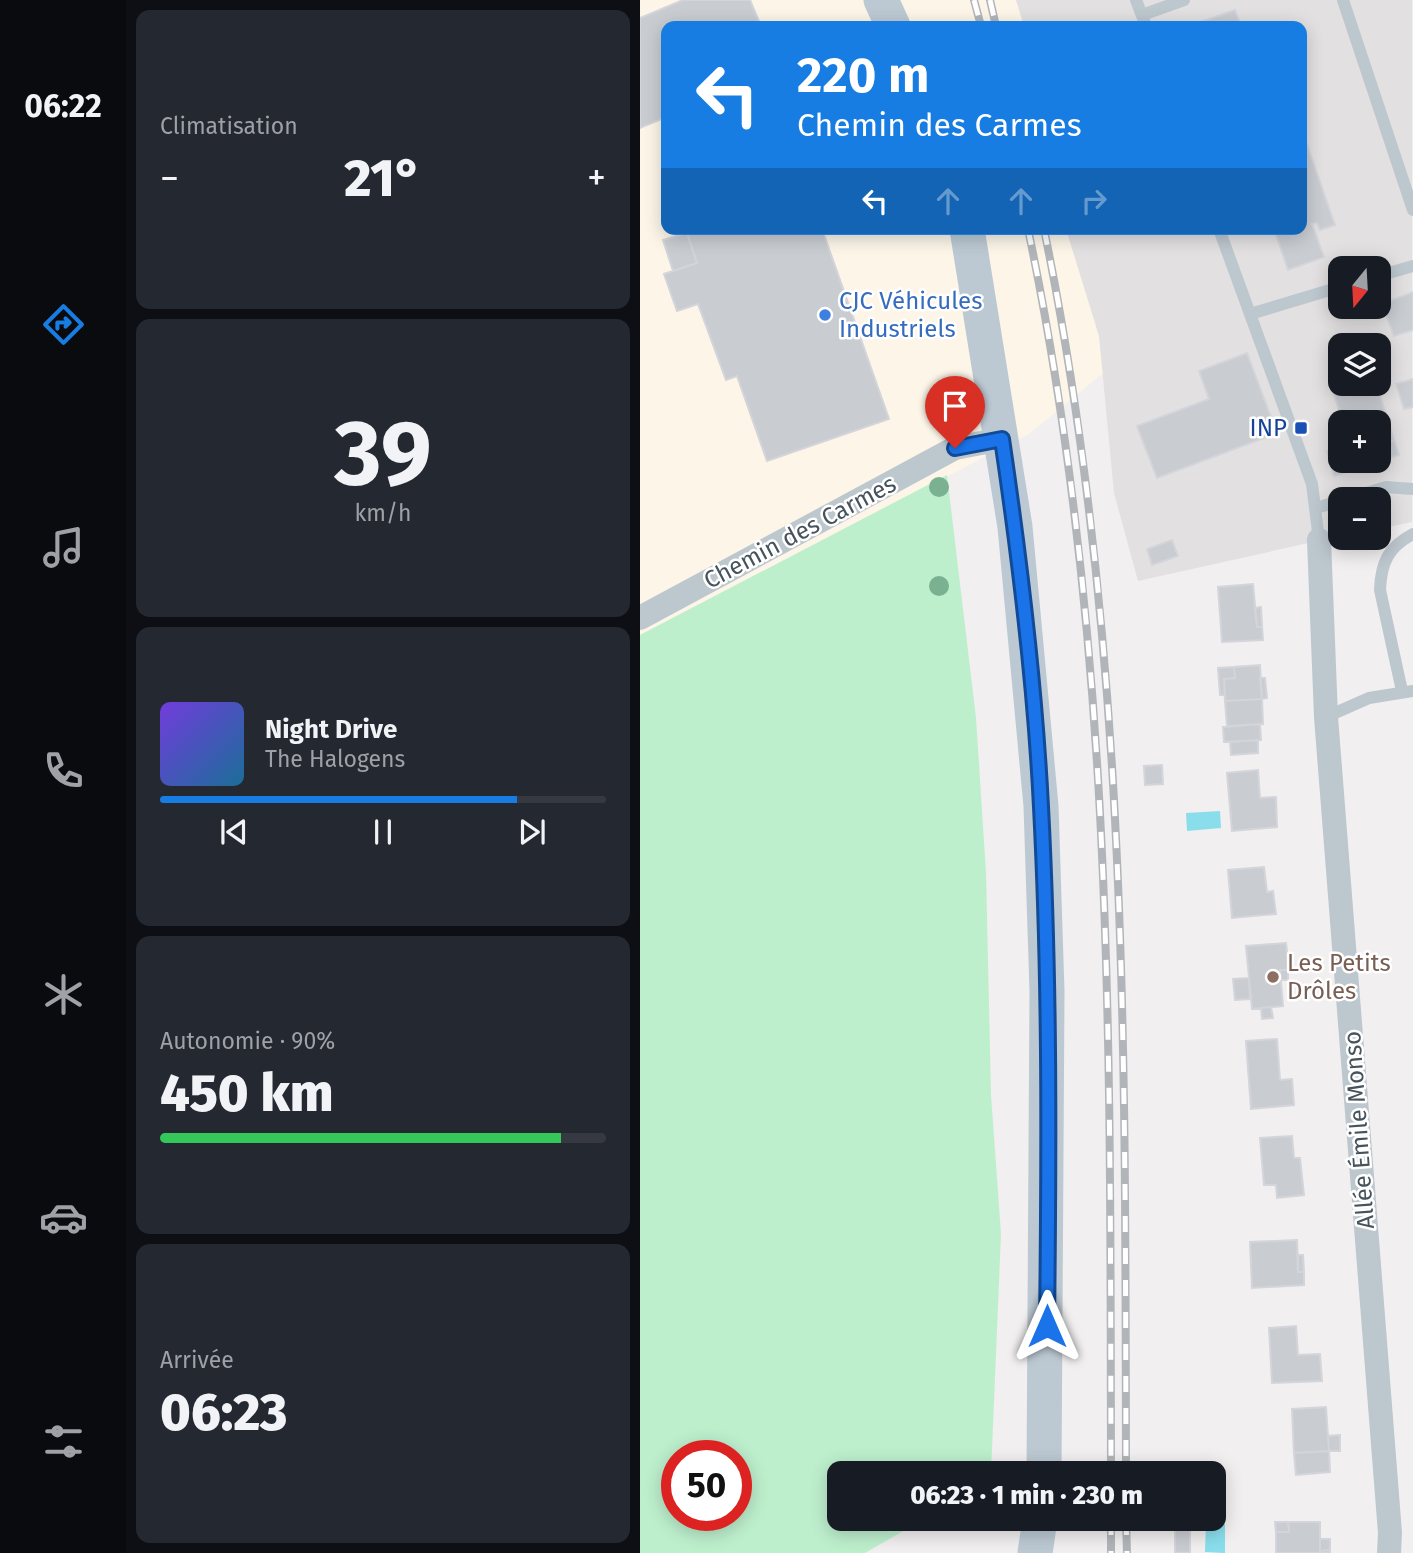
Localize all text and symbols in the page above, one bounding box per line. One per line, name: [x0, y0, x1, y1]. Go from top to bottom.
text: 220 m: [797, 46, 929, 105]
icon: left: [682, 49, 773, 140]
text: 06:22: [24, 87, 102, 125]
text: Chemin des Carmes: [797, 106, 1082, 144]
text: Climatisation: [160, 112, 298, 140]
text: 21°: [344, 147, 422, 210]
text: −: [160, 155, 179, 201]
text: +: [587, 155, 606, 201]
icon: left: [856, 182, 894, 220]
icon: ahead: [929, 182, 967, 220]
icon: ahead: [1002, 182, 1040, 220]
icon: right: [1075, 182, 1113, 220]
north arrow: [1328, 256, 1391, 318]
map controls: [1328, 256, 1391, 550]
place label: CJC Véhicules Industriels: [839, 287, 982, 343]
icon: directions: [39, 300, 88, 349]
marker: CJC Véhicules Industriels: [817, 307, 833, 323]
button: layers: [1328, 333, 1391, 396]
pin: [925, 376, 985, 448]
icon: arrive: [936, 387, 974, 425]
text: 39: [334, 399, 432, 508]
button: +: [1328, 410, 1391, 473]
place label: INP: [1250, 414, 1287, 442]
marker: INP: [1293, 420, 1309, 436]
street label: Chemin des Carmes: [699, 470, 901, 594]
button: −: [1328, 487, 1391, 550]
text: km/h: [355, 499, 411, 527]
icon: music: [39, 523, 88, 572]
text: Night Drive: [265, 714, 397, 745]
text: The Halogens: [265, 745, 405, 773]
icon: phone: [39, 746, 88, 795]
icon: previous: [215, 813, 253, 851]
icon: pause: [364, 813, 402, 851]
icon: next: [513, 813, 551, 851]
place label: Les Petits Drôles: [1287, 949, 1391, 1005]
marker: Les Petits Drôles: [1265, 969, 1281, 985]
icon: climate: [39, 970, 88, 1019]
text: Autonomie · 90%: [160, 1027, 335, 1055]
street label: Allée Émile Monso: [1337, 1030, 1380, 1230]
text: 450 km: [160, 1062, 334, 1125]
icon: car: [39, 1193, 88, 1242]
position arrow: [1010, 1289, 1084, 1363]
text: Arrivée: [160, 1346, 234, 1374]
text: 06:23: [160, 1381, 287, 1444]
icon: filters: [39, 1417, 88, 1466]
speed limit sign: 50: [661, 1440, 752, 1531]
text: 06:23 · 1 min · 230 m: [910, 1480, 1143, 1511]

